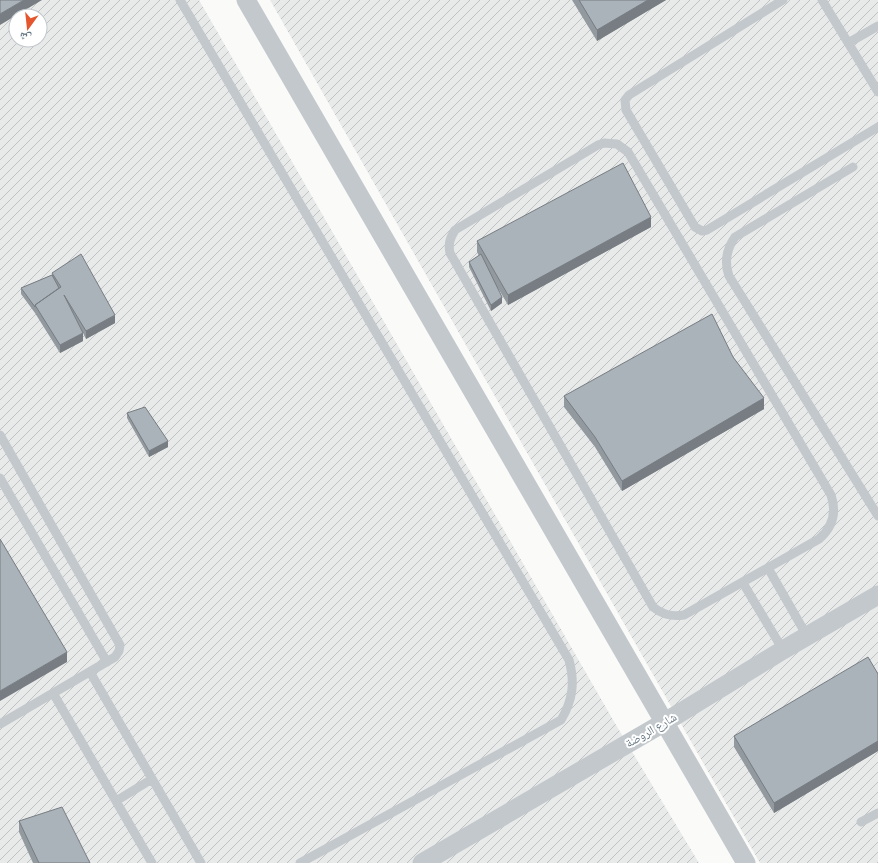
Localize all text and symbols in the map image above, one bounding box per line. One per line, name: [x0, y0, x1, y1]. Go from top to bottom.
north arrow: [8, 8, 48, 48]
text: ش: [18, 28, 33, 45]
street label: شارع الروضة: [623, 710, 680, 751]

